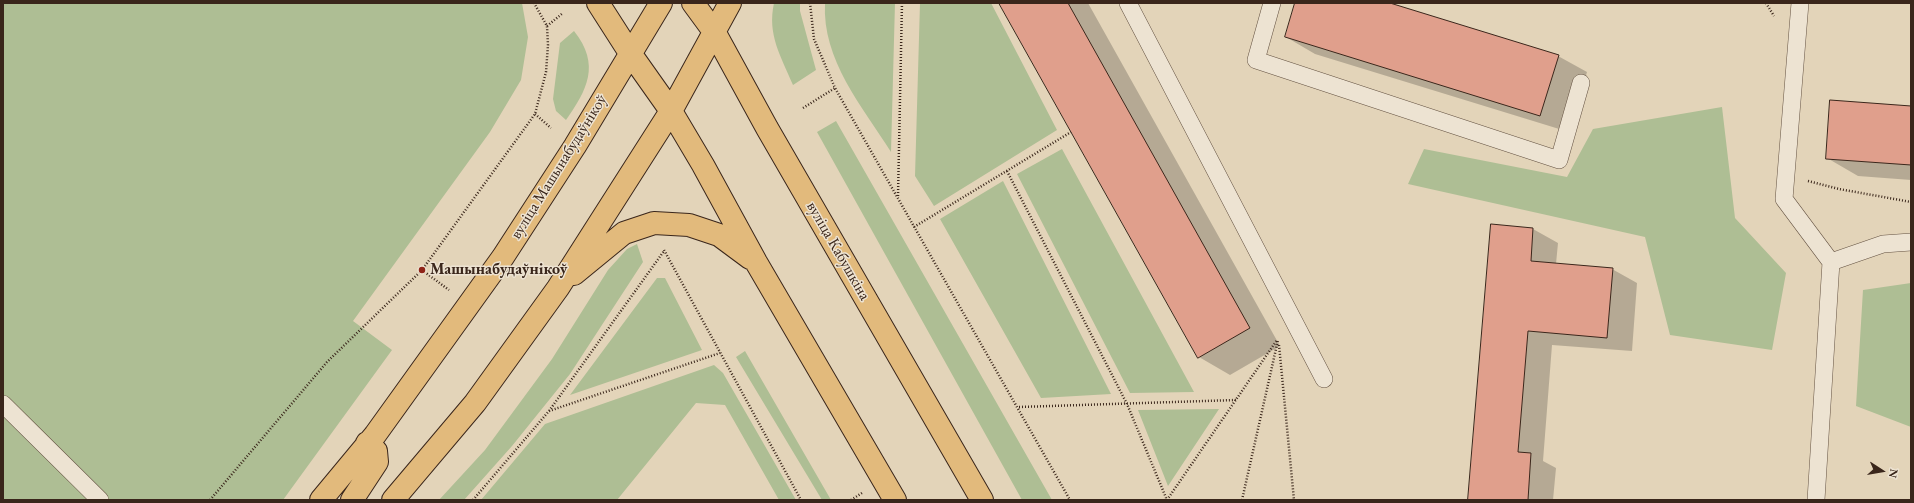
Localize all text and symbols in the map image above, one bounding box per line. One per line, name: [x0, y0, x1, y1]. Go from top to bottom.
street label: вуліца Машынабудаўнікоў: [507, 91, 611, 243]
street label: вуліца Кабушкіна: [802, 198, 874, 304]
place label: Машынабудаўнікоў: [430, 260, 568, 280]
marker: Машынабудаўнікоў: [417, 265, 427, 275]
north arrow: [1862, 451, 1902, 491]
text: N: [1886, 468, 1902, 479]

